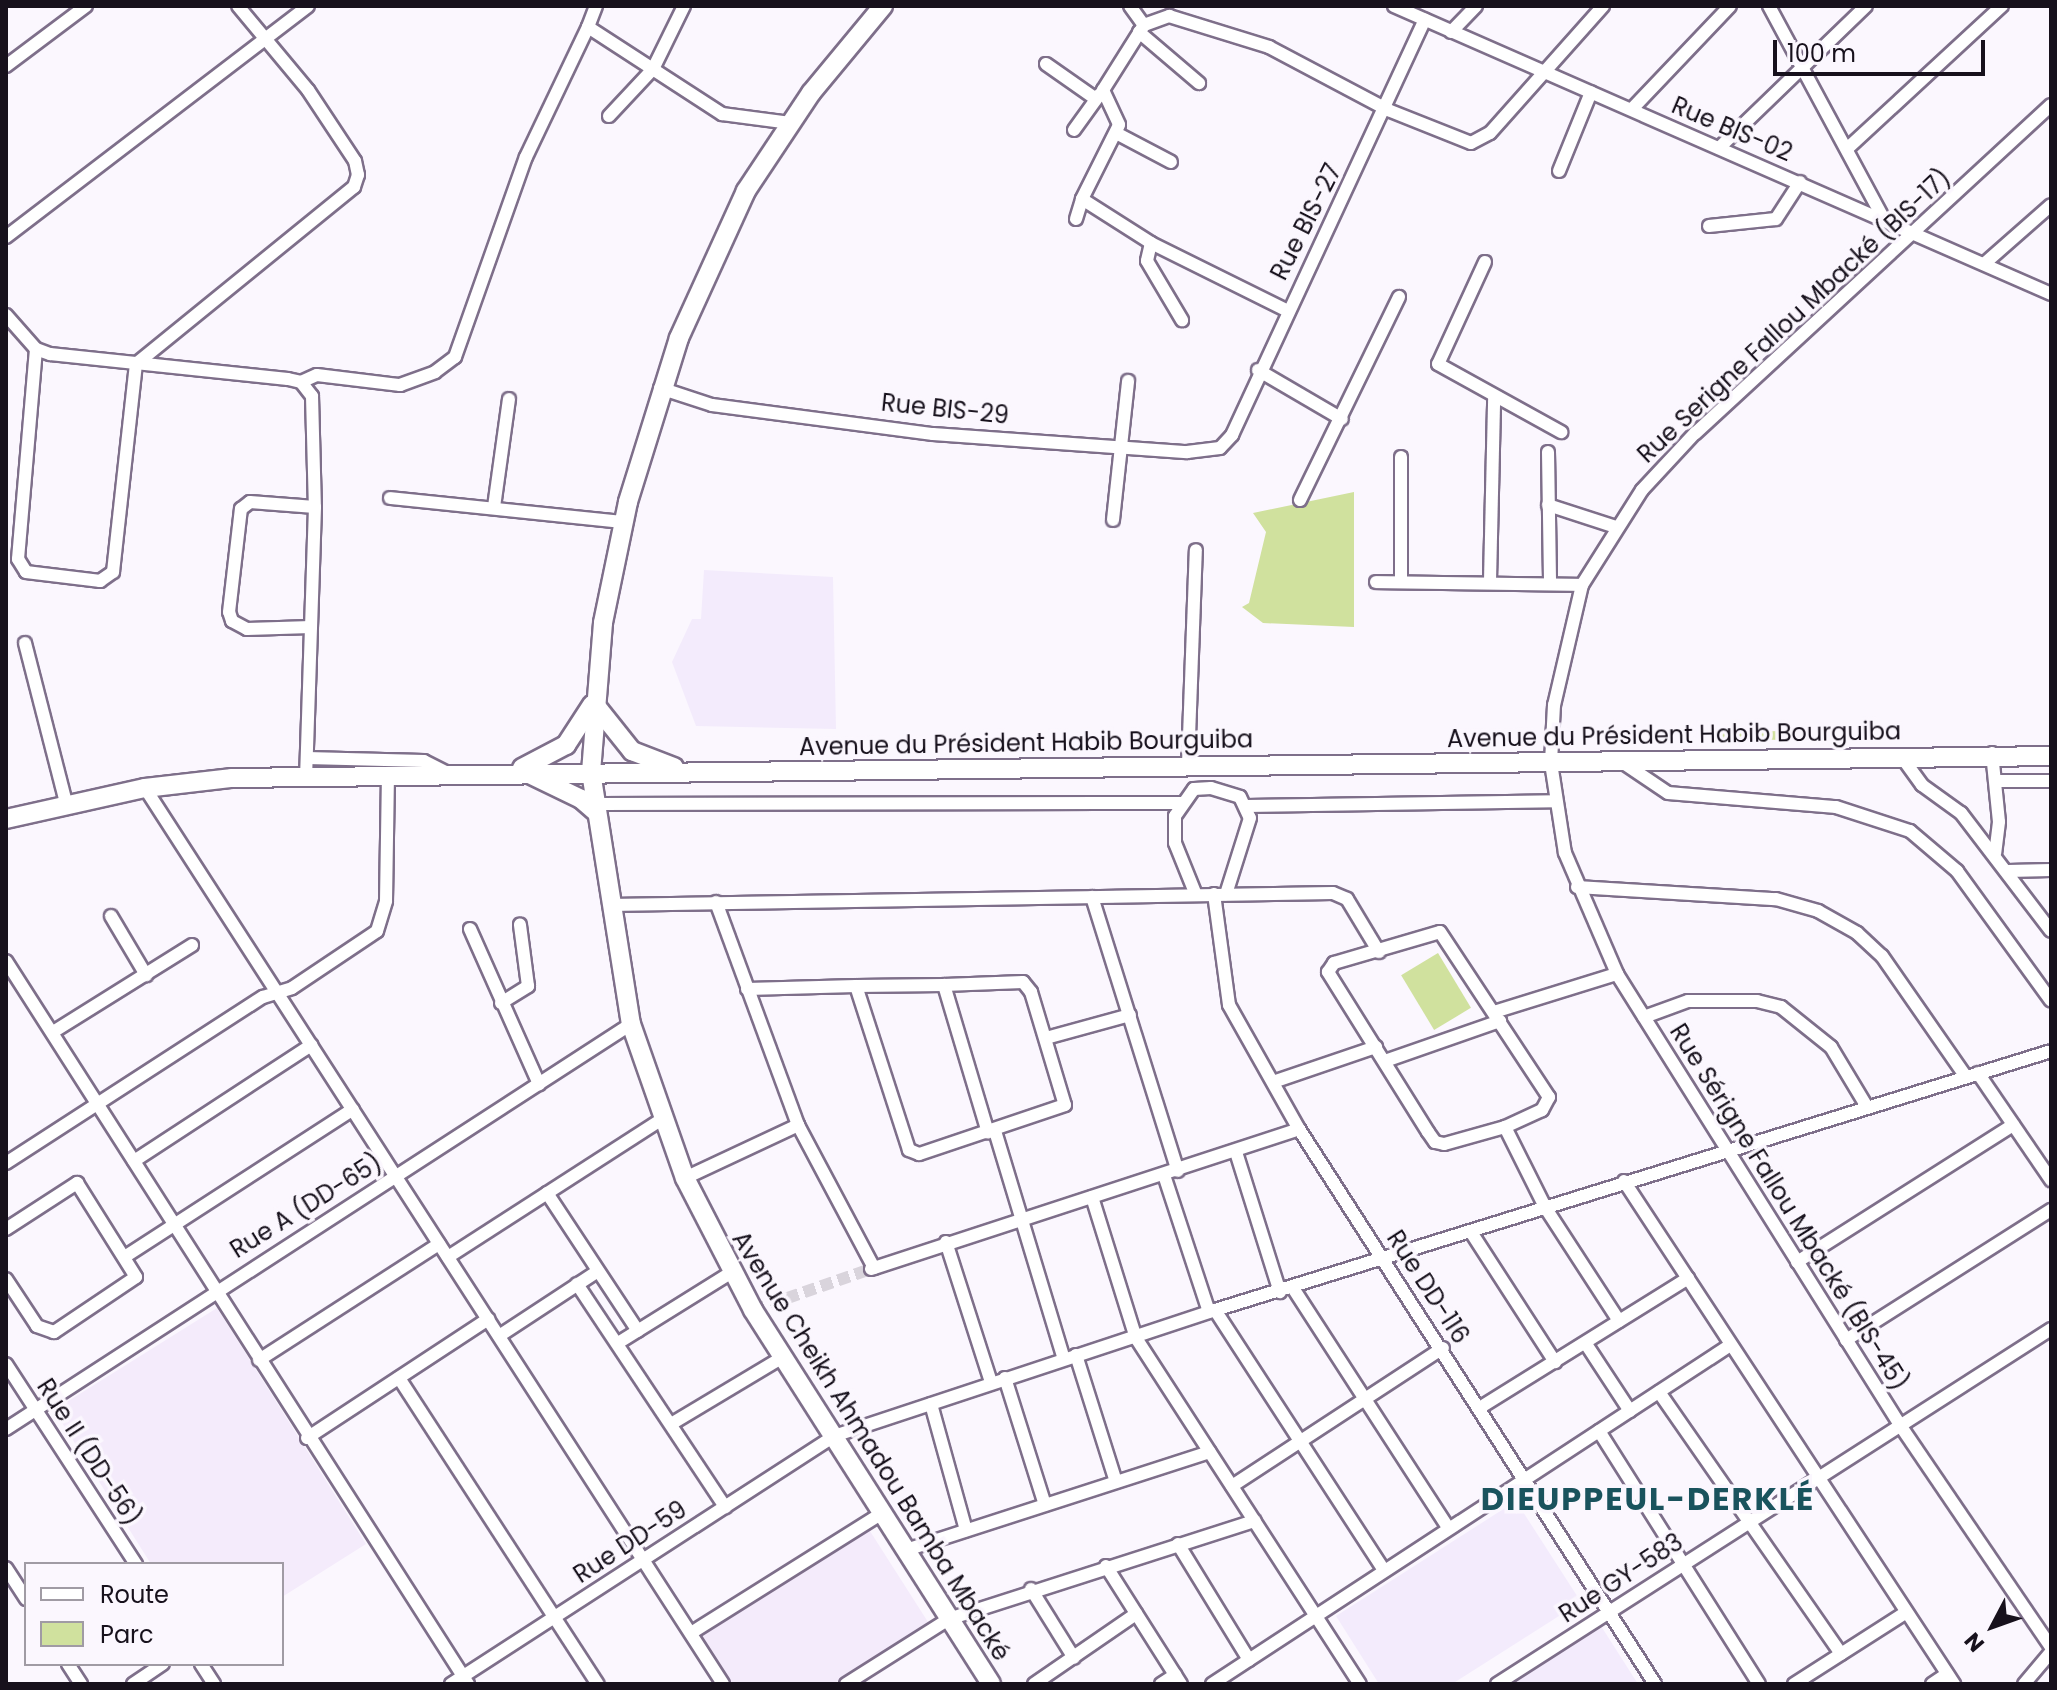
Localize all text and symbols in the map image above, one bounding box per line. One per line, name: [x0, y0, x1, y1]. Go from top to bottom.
scale bar: [1777, 24, 1989, 74]
text: 100 m: [1787, 37, 1856, 70]
street label: Rue BIS-02: [1667, 91, 1797, 167]
street label: Rue BIS-27: [1265, 159, 1347, 285]
street label: Rue Serigne Fallou Mbacké (BIS-17): [1632, 163, 1956, 469]
street label: Rue BIS-29: [880, 388, 1010, 430]
street label: Avenue du Président Habib Bourguiba: [1447, 717, 1901, 753]
street label: Avenue du Président Habib Bourguiba: [799, 725, 1253, 761]
street label: Rue Sérigne Fallou Mbacké (BIS-45): [1664, 1019, 1914, 1395]
street label: Rue A (DD-65): [225, 1148, 387, 1264]
street label: Rue DD-116: [1381, 1225, 1475, 1349]
street label: Avenue Cheikh Ahmadou Bamba Mbacké: [726, 1226, 1016, 1666]
street label: Rue II (DD-56): [31, 1373, 147, 1531]
district label: DIEUPPEUL-DERKLÉ: [1481, 1480, 1815, 1518]
street label: Rue DD-59: [568, 1495, 692, 1589]
street label: Rue GY-583: [1554, 1527, 1688, 1629]
legend: [24, 1562, 284, 1666]
text: Route: [100, 1578, 169, 1611]
north arrow: [1953, 1586, 2033, 1666]
text: Parc: [100, 1618, 154, 1651]
text: N: [1957, 1626, 1992, 1658]

